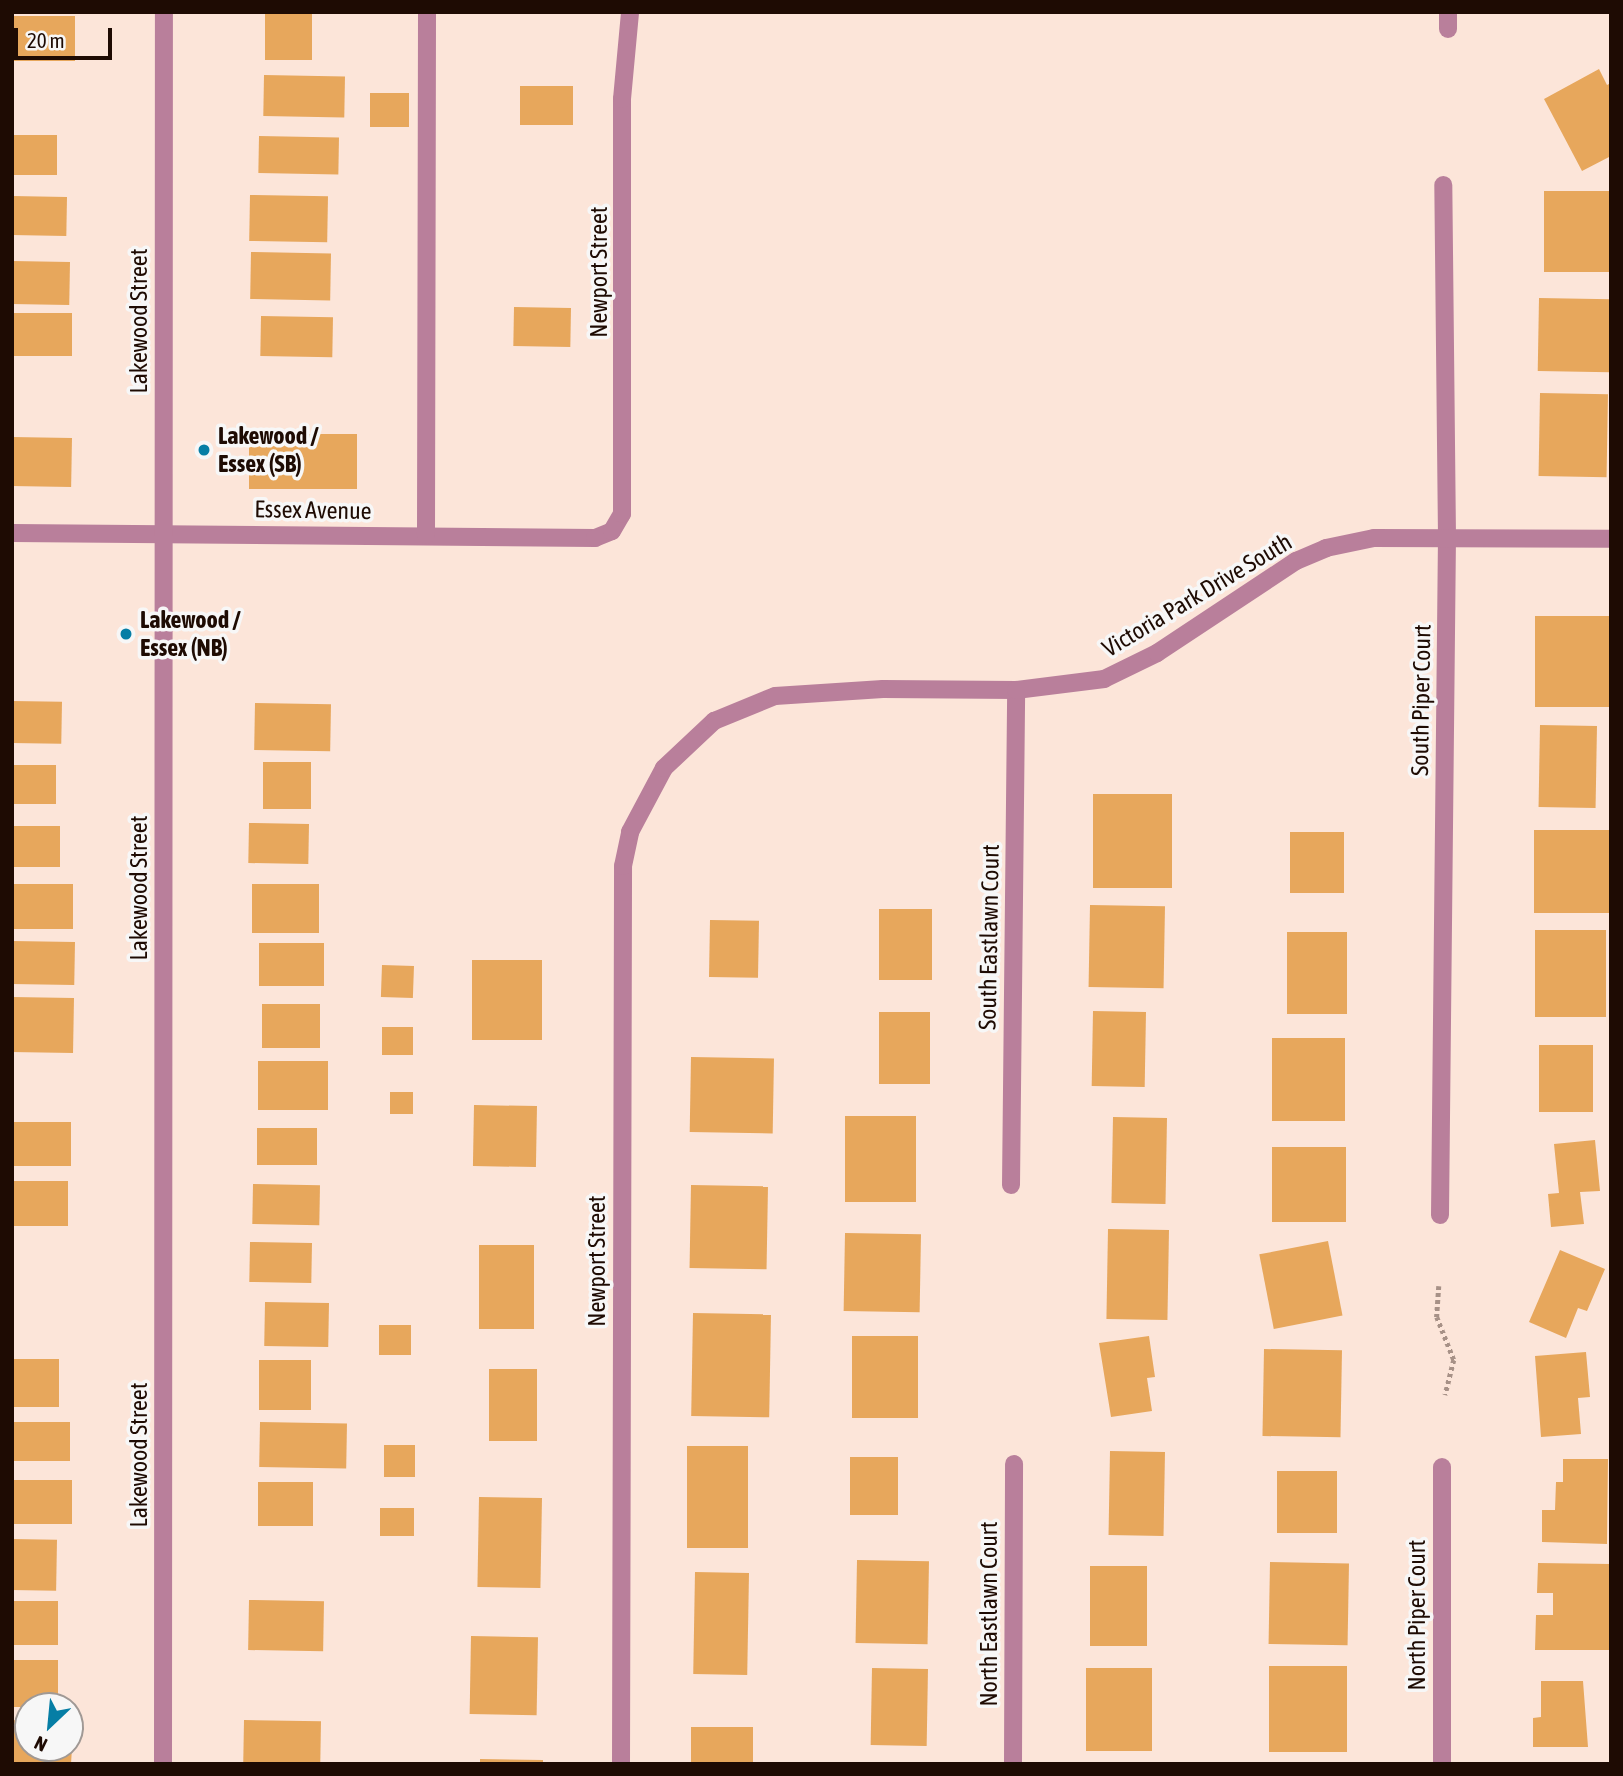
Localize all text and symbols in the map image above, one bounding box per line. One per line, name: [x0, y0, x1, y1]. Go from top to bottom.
scale bar: [18, 14, 116, 58]
text: 20 m: [27, 28, 65, 52]
street label: Newport Street: [585, 206, 613, 338]
street label: Lakewood Street: [125, 248, 153, 394]
place label: Lakewood / Essex (SB): [218, 422, 319, 478]
marker: Lakewood / Essex (SB): [196, 442, 212, 458]
street label: Essex Avenue: [254, 495, 372, 525]
street label: Victoria Park Drive South: [1097, 527, 1297, 663]
place label: Lakewood / Essex (NB): [140, 606, 241, 662]
street label: South Piper Court: [1405, 624, 1437, 776]
marker: Lakewood / Essex (NB): [118, 626, 134, 642]
street label: Lakewood Street: [125, 815, 153, 961]
street label: South Eastlawn Court: [973, 844, 1005, 1030]
street label: Newport Street: [583, 1195, 611, 1327]
street label: Lakewood Street: [125, 1382, 153, 1528]
street label: North Eastlawn Court: [975, 1521, 1003, 1707]
street label: North Piper Court: [1403, 1540, 1431, 1690]
north arrow: [14, 1692, 84, 1762]
text: N: [31, 1732, 51, 1756]

